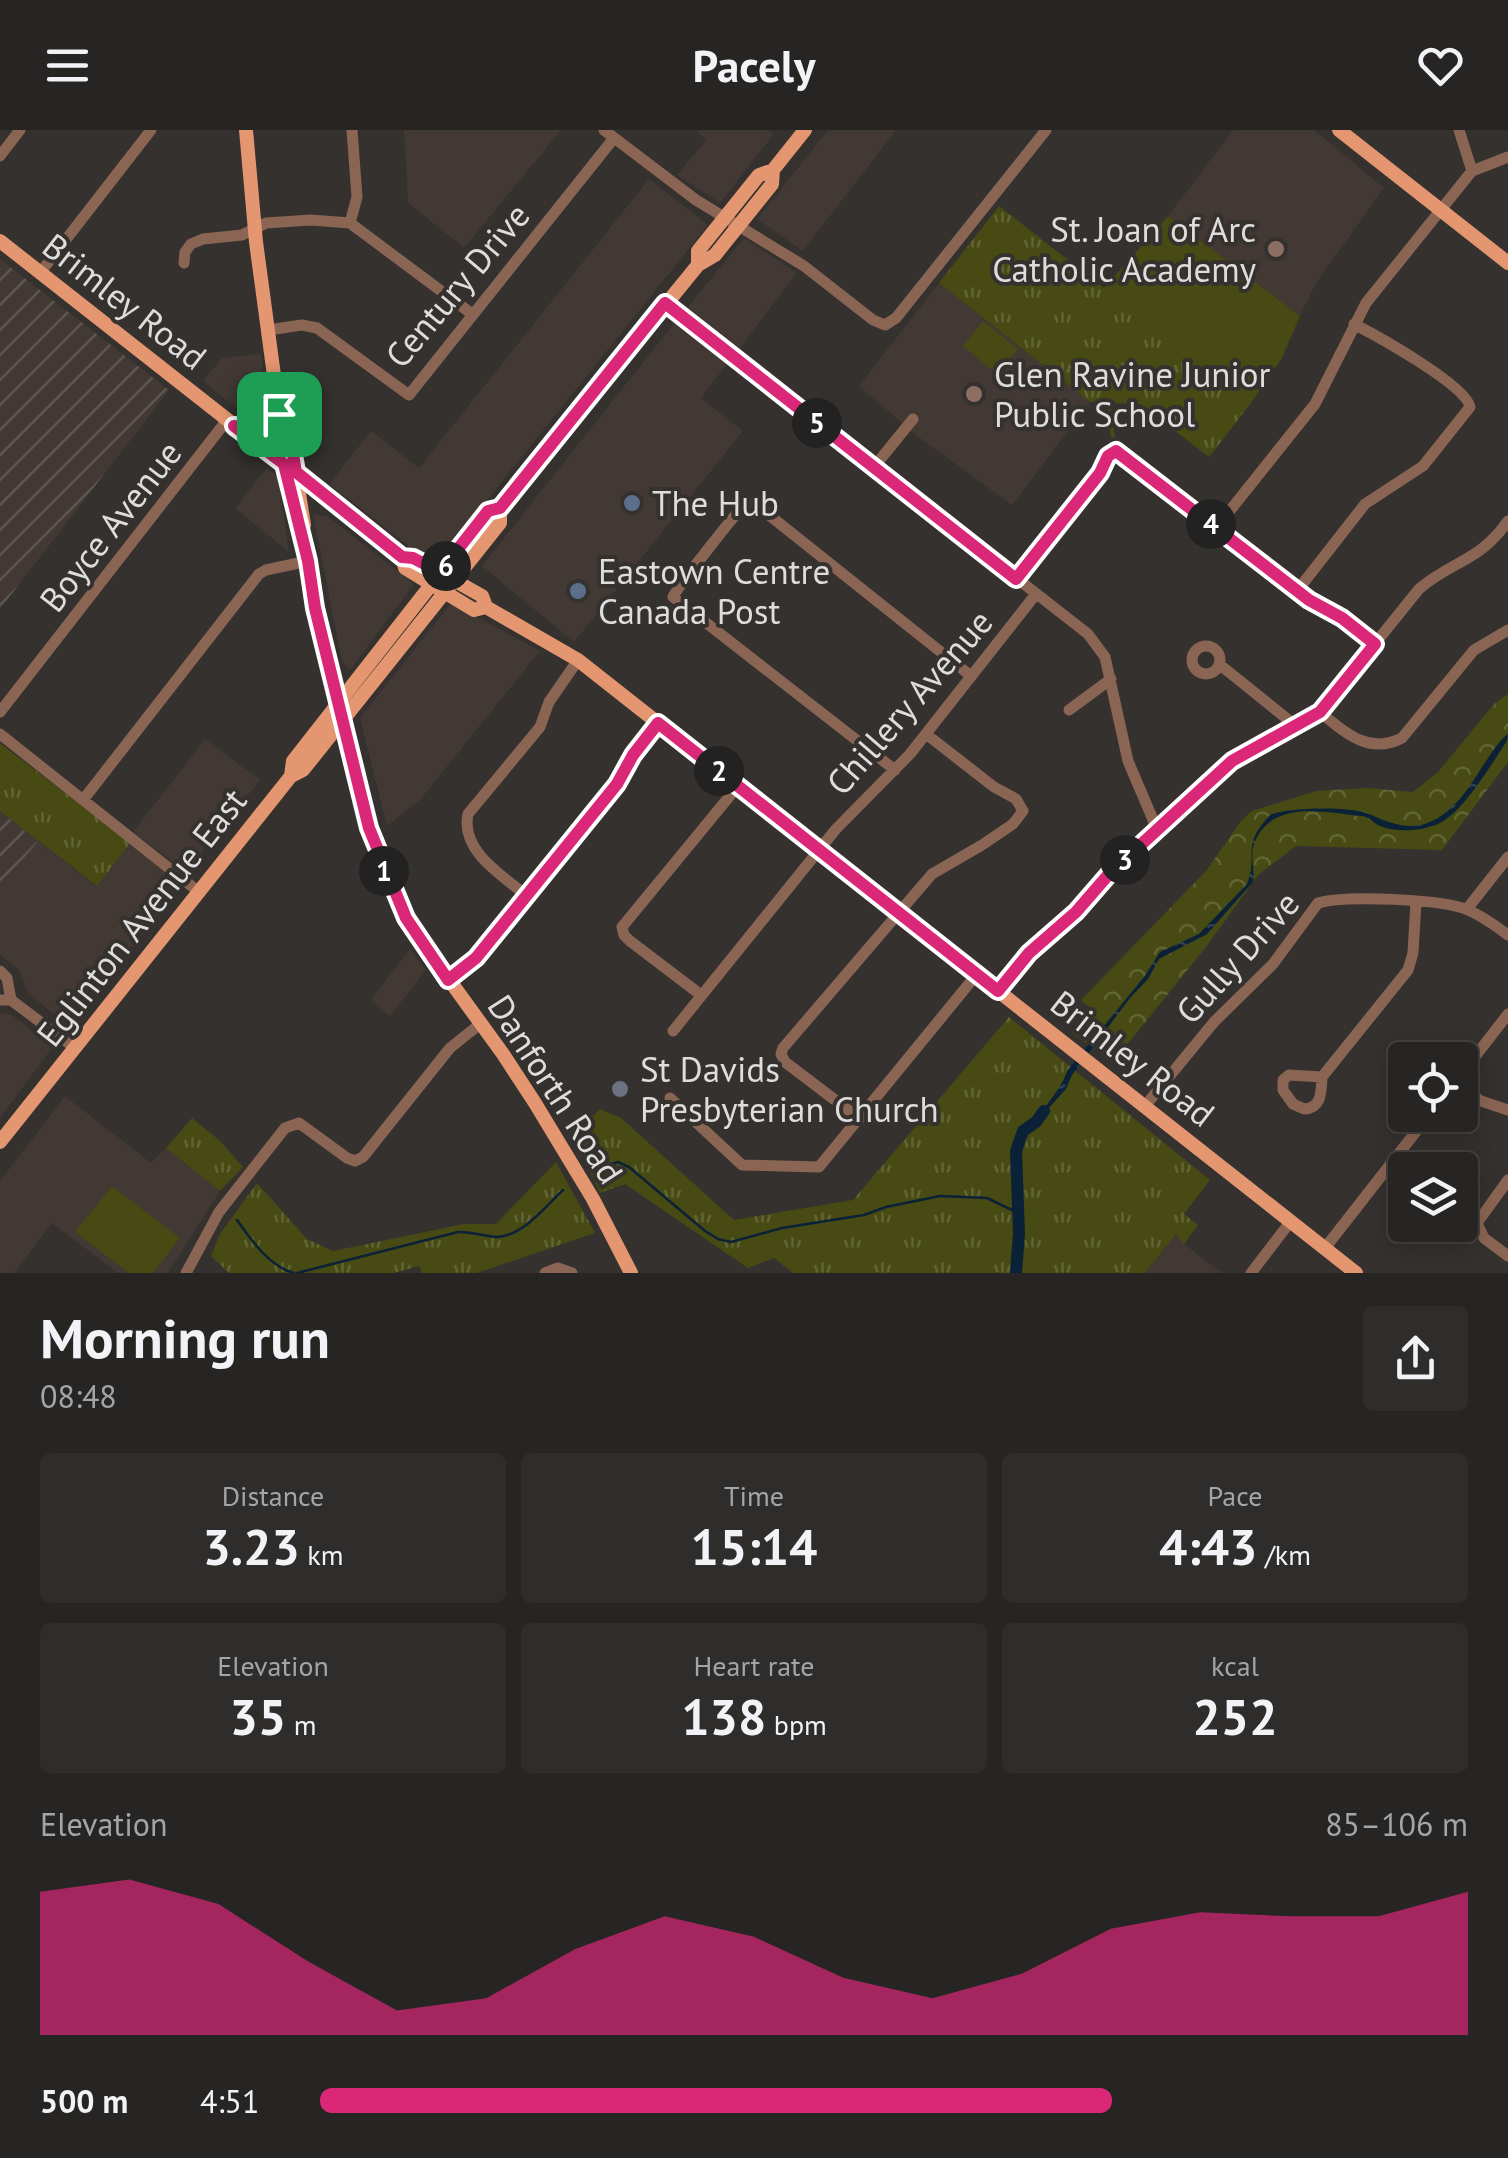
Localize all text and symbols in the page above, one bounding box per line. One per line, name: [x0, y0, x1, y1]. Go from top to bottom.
text: Pacely: [692, 36, 816, 94]
icon: menu: [40, 38, 95, 93]
icon: heart: [1413, 38, 1468, 93]
street label: Century Drive: [375, 193, 539, 377]
place label: St. Joan of Arc Catholic Academy: [992, 206, 1256, 292]
street label: Brimley Road: [34, 223, 216, 379]
marker: St. Joan of Arc Catholic Academy: [1265, 238, 1287, 260]
place label: Glen Ravine Junior Public School: [994, 351, 1271, 437]
pin: [237, 372, 322, 457]
marker: Glen Ravine Junior Public School: [963, 383, 985, 405]
icon: arrive: [252, 387, 307, 442]
pin: 5: [792, 398, 842, 448]
text: 5: [809, 404, 825, 441]
street label: Boyce Avenue: [29, 431, 191, 621]
place label: The Hub: [652, 480, 779, 526]
marker: The Hub: [621, 492, 643, 514]
pin: 4: [1186, 499, 1236, 549]
text: 4: [1203, 505, 1219, 542]
pin: 6: [421, 541, 471, 591]
text: 6: [438, 547, 454, 584]
place label: Eastown Centre Canada Post: [598, 548, 830, 634]
marker: Eastown Centre Canada Post: [567, 580, 589, 602]
street label: Chillery Avenue: [816, 600, 1002, 804]
pin: 2: [694, 746, 744, 796]
text: 2: [711, 752, 727, 789]
street label: Eglinton Avenue East: [26, 779, 256, 1055]
pin: 3: [1100, 835, 1150, 885]
text: 3: [1117, 841, 1133, 878]
pin: 1: [359, 846, 409, 896]
text: 1: [376, 852, 392, 889]
street label: Gully Drive: [1165, 881, 1309, 1033]
street label: Brimley Road: [1042, 980, 1224, 1136]
street label: Danforth Road: [478, 986, 634, 1192]
map controls: [1388, 1042, 1478, 1242]
button: locate: [1388, 1042, 1478, 1132]
place label: St Davids Presbyterian Church: [640, 1046, 939, 1132]
marker: St Davids Presbyterian Church: [609, 1078, 631, 1100]
button: layers: [1388, 1152, 1478, 1242]
text: Morning run: [40, 1302, 330, 1373]
button: share: [1363, 1306, 1468, 1411]
text: 08:48: [40, 1375, 117, 1417]
text: Distance: [222, 1477, 324, 1514]
text: Time: [724, 1477, 784, 1514]
text: Pace: [1208, 1477, 1262, 1514]
text: 3.23: [203, 1514, 300, 1579]
text: 15:14: [691, 1514, 817, 1579]
text: 4:43: [1159, 1514, 1257, 1579]
text: km: [300, 1536, 343, 1573]
text: /km: [1257, 1536, 1311, 1573]
text: Elevation: [217, 1647, 329, 1684]
text: Heart rate: [693, 1647, 815, 1684]
text: kcal: [1211, 1647, 1259, 1684]
text: 35: [230, 1684, 286, 1749]
text: 138: [681, 1684, 766, 1749]
text: 252: [1192, 1684, 1278, 1749]
text: m: [286, 1706, 316, 1743]
text: bpm: [766, 1706, 827, 1743]
text: Elevation: [40, 1803, 167, 1845]
text: 85–106 m: [1325, 1803, 1468, 1845]
text: 500 m: [40, 2080, 128, 2122]
text: 4:51: [200, 2080, 259, 2122]

